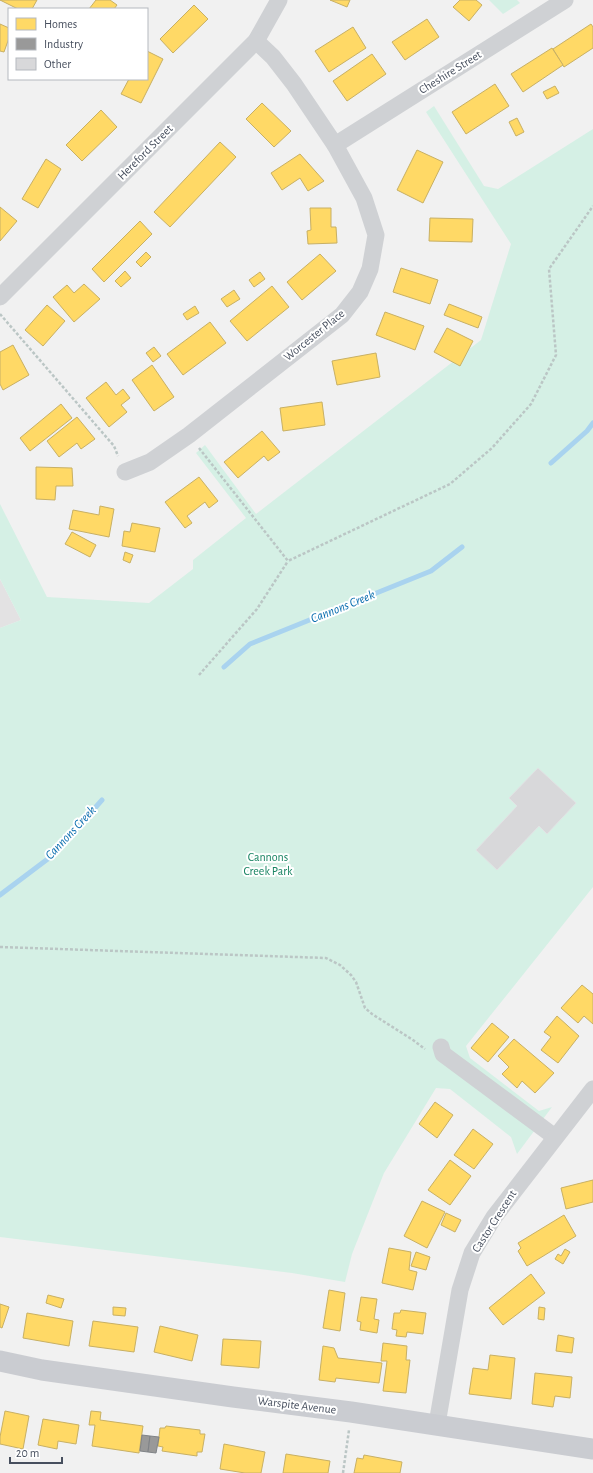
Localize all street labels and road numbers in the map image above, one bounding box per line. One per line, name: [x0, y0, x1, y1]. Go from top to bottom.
street label: Cheshire Street: [417, 48, 484, 96]
street label: Hereford Street: [115, 122, 175, 182]
street label: Worcester Place: [281, 307, 347, 363]
street label: Castor Crescent: [469, 1188, 519, 1254]
street label: Warspite Avenue: [257, 1394, 337, 1416]

